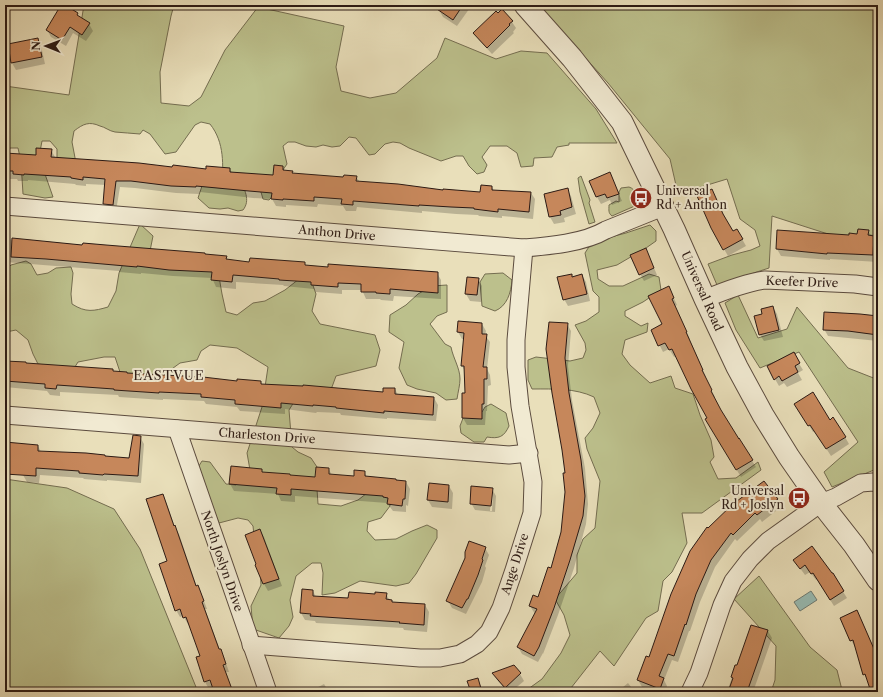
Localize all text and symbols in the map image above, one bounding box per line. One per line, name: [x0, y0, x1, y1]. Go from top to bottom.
north arrow: [26, 26, 66, 66]
text: N: [29, 40, 43, 51]
place label: Universal Rd + Anthon: [656, 183, 727, 212]
bus stop icon: Universal Rd + Anthon: [628, 185, 654, 211]
street label: Anthon Drive: [297, 222, 377, 243]
street label: Universal Road: [678, 248, 727, 334]
street label: Keefer Drive: [766, 273, 839, 290]
district label: EASTVUE: [133, 367, 205, 383]
street label: Charleston Drive: [218, 425, 316, 446]
place label: Universal Rd + Joslyn: [721, 483, 784, 512]
bus stop icon: Universal Rd + Joslyn: [786, 485, 812, 511]
street label: North Joslyn Drive: [198, 508, 247, 614]
street label: Ange Drive: [497, 531, 532, 597]

